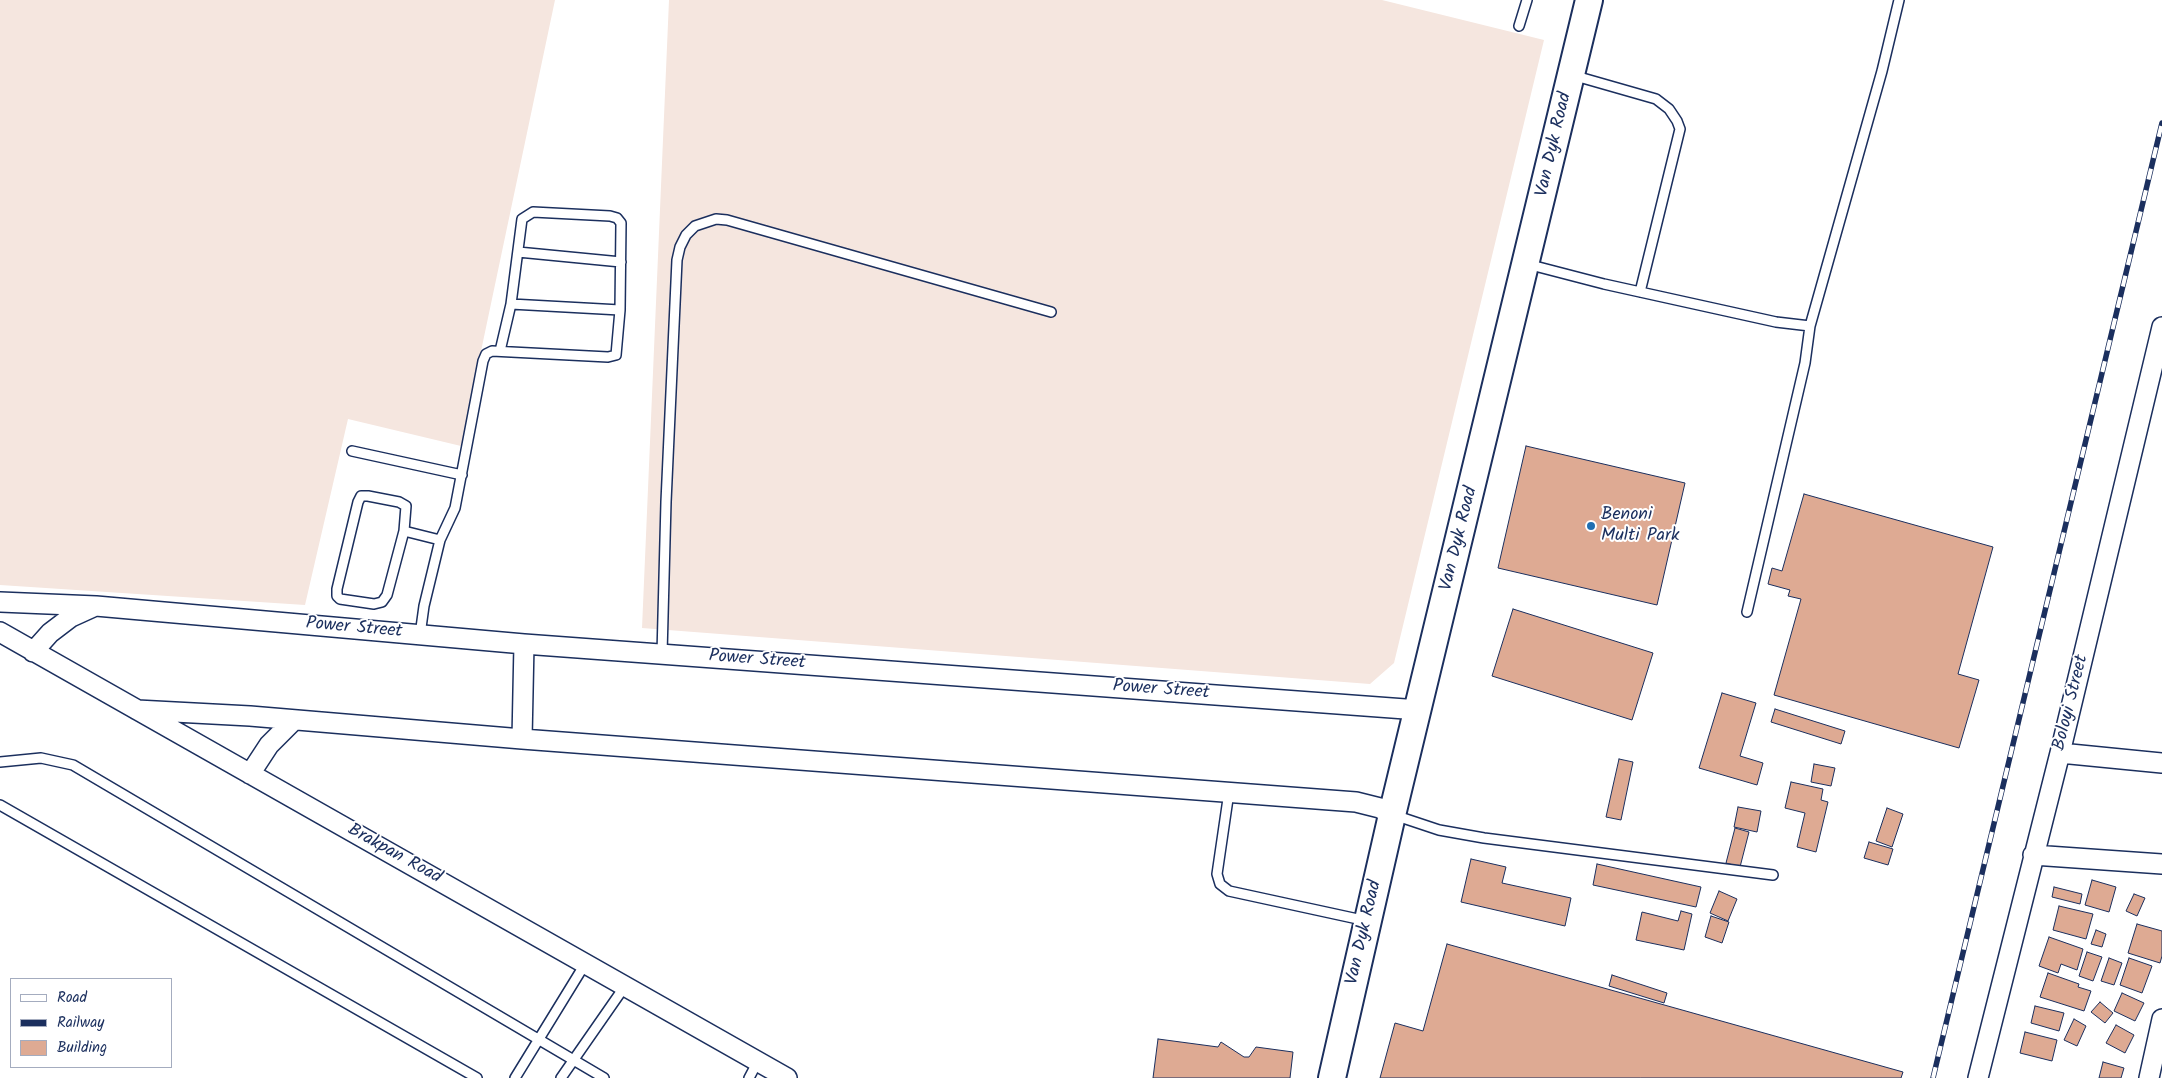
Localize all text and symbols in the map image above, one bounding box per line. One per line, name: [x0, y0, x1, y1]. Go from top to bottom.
street label: Van Dyk Road: [1532, 91, 1578, 199]
street label: Van Dyk Road: [1437, 485, 1483, 593]
place label: Benoni Multi Park: [1601, 505, 1679, 548]
marker: Benoni Multi Park: [1585, 520, 1597, 532]
street label: Power Street: [305, 614, 403, 644]
street label: Power Street: [708, 647, 806, 675]
street label: Boloyi Street: [2050, 653, 2094, 753]
street label: Power Street: [1112, 677, 1210, 705]
street label: Brakpan Road: [343, 820, 445, 890]
street label: Van Dyk Road: [1342, 879, 1388, 987]
legend: [10, 978, 172, 1068]
text: Road: [57, 986, 87, 1010]
text: Railway: [57, 1011, 104, 1035]
text: Building: [57, 1036, 107, 1060]

